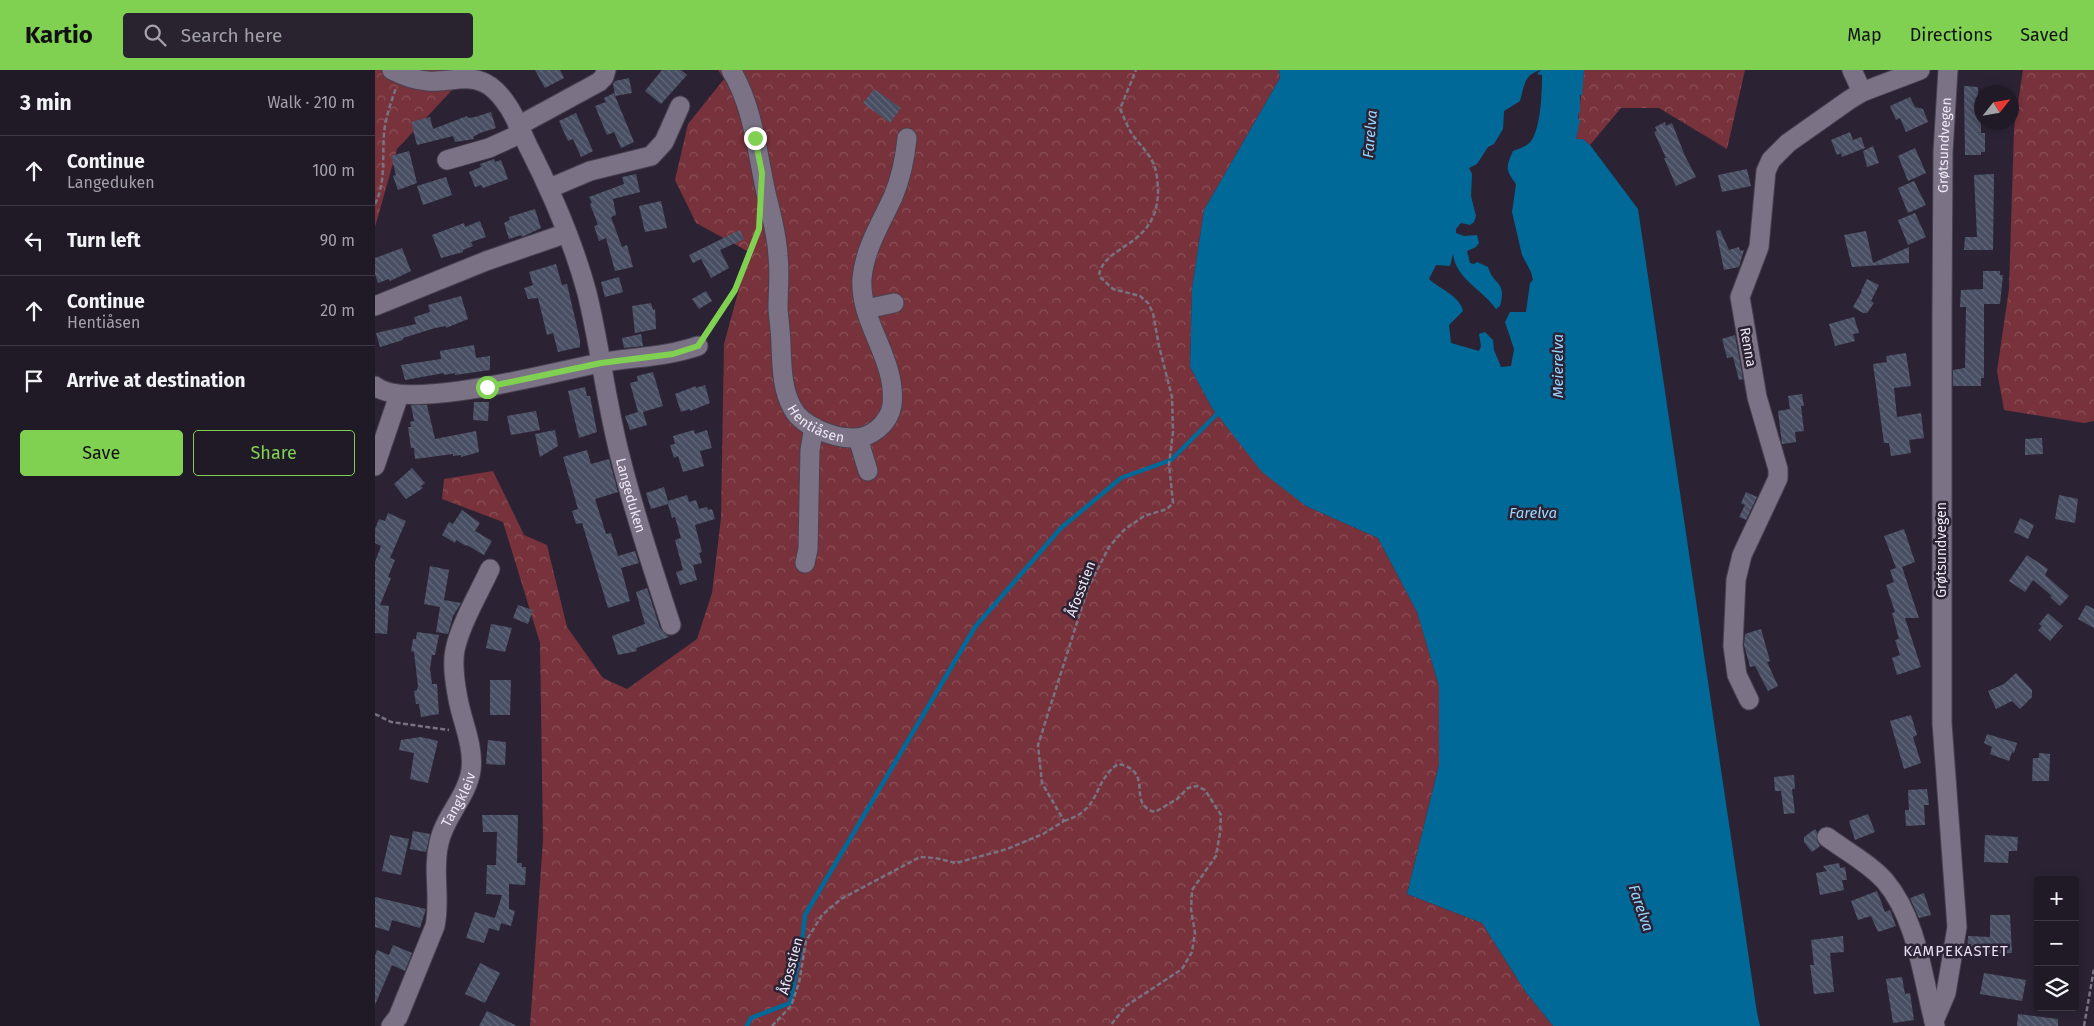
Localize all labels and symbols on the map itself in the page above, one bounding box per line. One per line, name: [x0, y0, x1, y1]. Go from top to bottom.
north arrow: [1974, 85, 2019, 130]
street label: Grøtsundvegen: [1934, 97, 1955, 193]
water label: Farelva: [1359, 109, 1381, 159]
route end: [744, 127, 767, 150]
street label: Renna: [1736, 326, 1760, 368]
water label: Meierelva: [1549, 334, 1567, 398]
route start: [476, 376, 499, 399]
street label: Hentiåsen: [784, 401, 846, 446]
street label: Langeduken: [612, 456, 649, 535]
street label: Grøtsundvegen: [1933, 502, 1950, 598]
water label: Farelva: [1509, 504, 1557, 522]
street label: Åfosstien: [1062, 558, 1099, 619]
street label: Tangkleiv: [437, 770, 479, 830]
water label: Farelva: [1625, 882, 1657, 934]
street label: Åfosstien: [774, 935, 807, 996]
district label: KAMPEKASTET: [1903, 942, 2009, 960]

